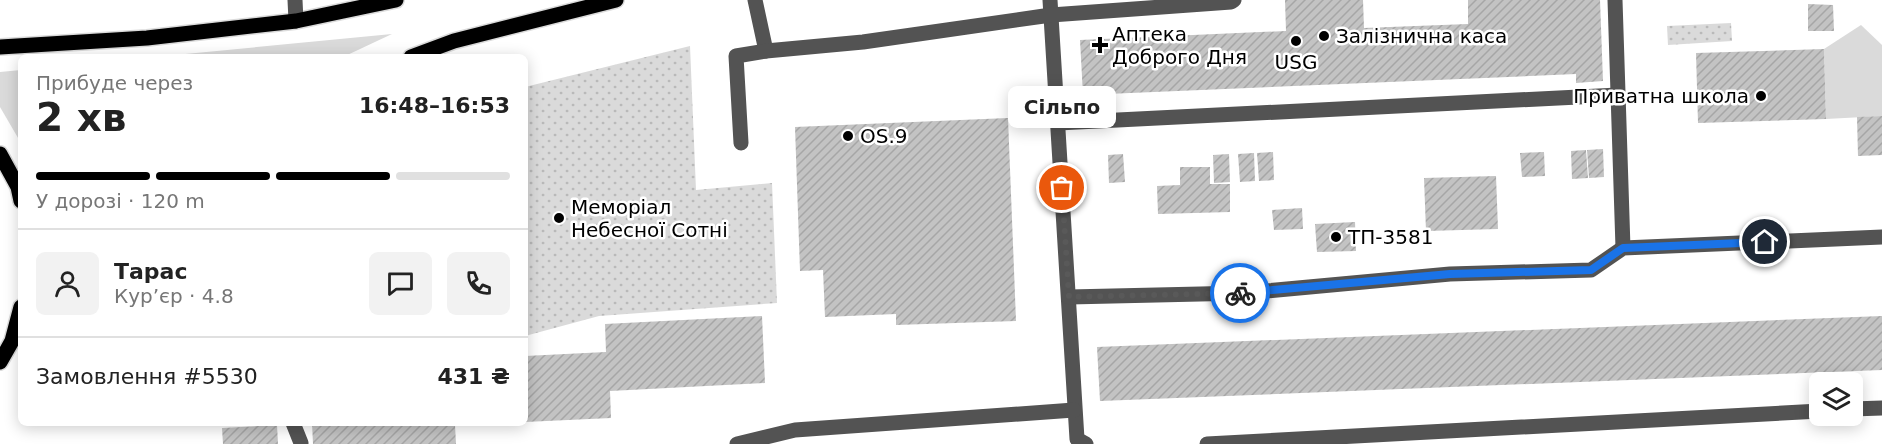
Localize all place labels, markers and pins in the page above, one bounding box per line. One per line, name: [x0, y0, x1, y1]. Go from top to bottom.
place label: Аптека Доброго Дня: [1112, 22, 1247, 69]
place label: Залізнична каса: [1336, 24, 1507, 48]
marker: Залізнична каса: [1317, 29, 1331, 43]
marker: USG: [1289, 34, 1303, 48]
marker: Аптека Доброго Дня: [1093, 38, 1107, 52]
place label: USG: [1275, 50, 1317, 74]
place label: Приватна школа: [1573, 84, 1749, 108]
callout: Сільпо: [1008, 86, 1116, 128]
marker: Приватна школа: [1754, 89, 1768, 103]
place label: OS.9: [860, 124, 908, 148]
marker: OS.9: [841, 129, 855, 143]
pin: [1036, 162, 1087, 213]
place label: Меморіал Небесної Сотні: [571, 195, 728, 242]
marker: Меморіал Небесної Сотні: [552, 211, 566, 225]
pin: [1739, 216, 1790, 267]
place label: ТП-3581: [1347, 225, 1433, 249]
marker: ТП-3581: [1329, 230, 1343, 244]

